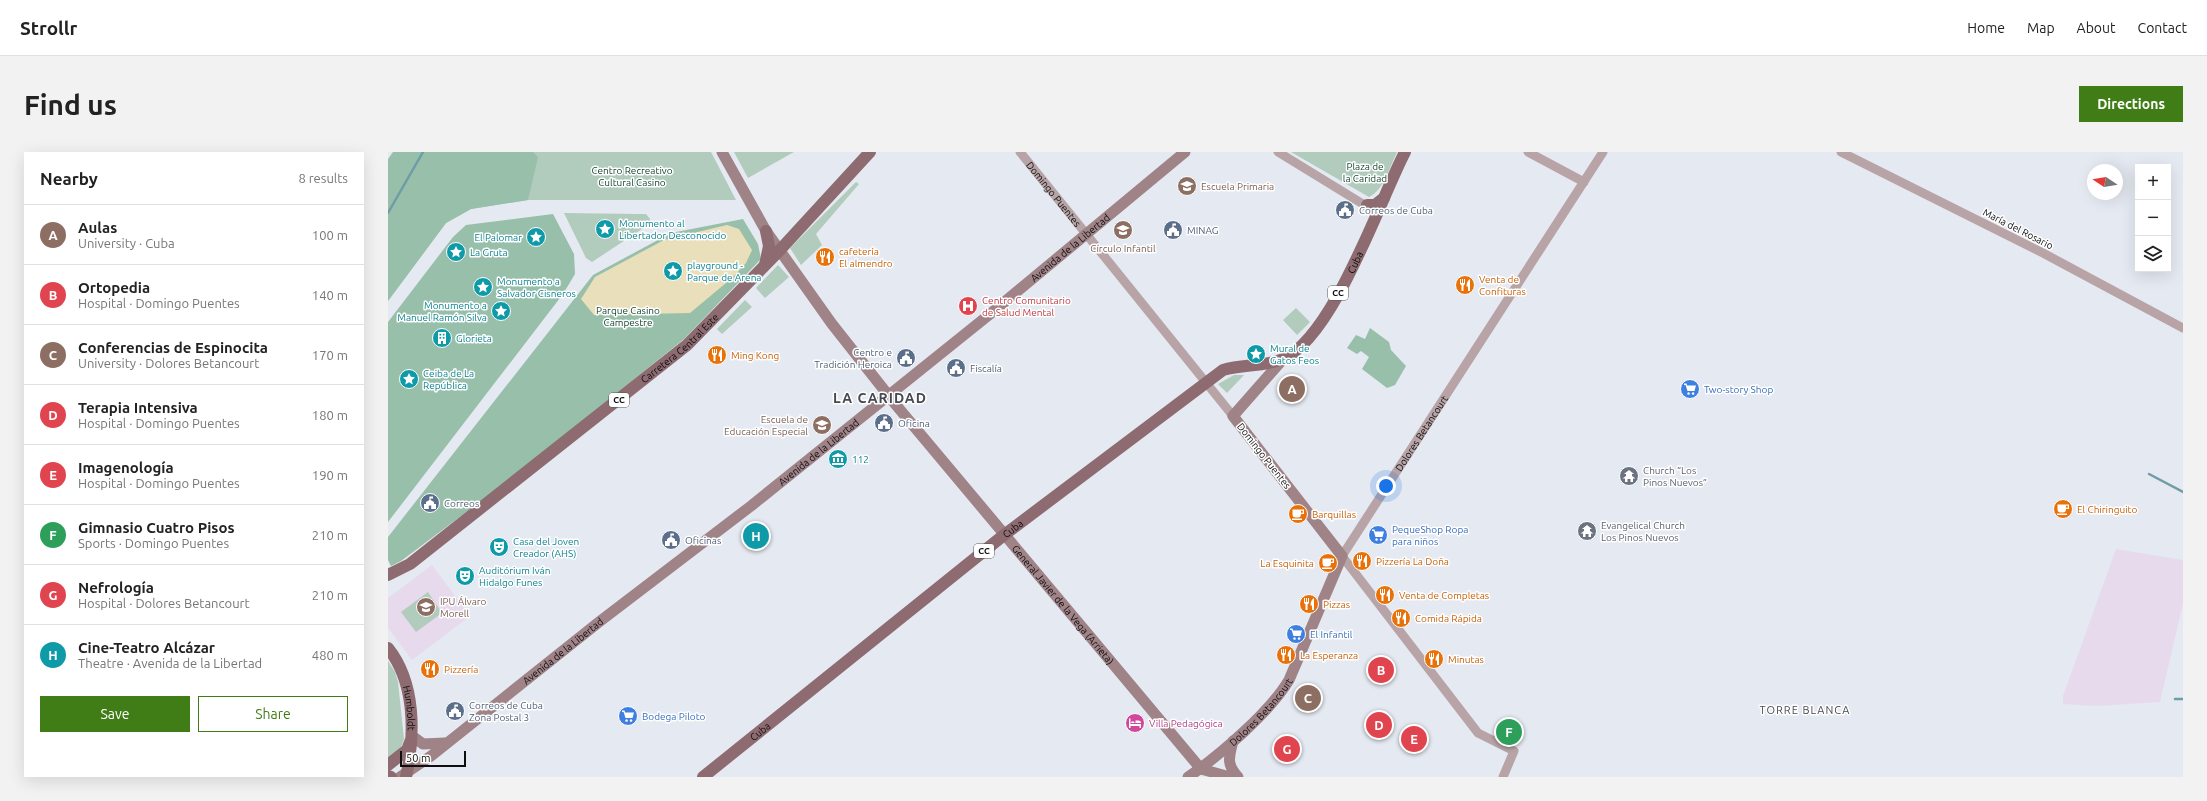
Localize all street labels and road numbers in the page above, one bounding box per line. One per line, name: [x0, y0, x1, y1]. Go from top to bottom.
street label: Domingo Puentes: [1024, 159, 1083, 229]
street label: María del Rosario: [1981, 207, 2055, 252]
street label: Avenida de la Libertad: [1028, 211, 1112, 284]
street label: Cuba: [1345, 250, 1365, 275]
road number: CC: [1328, 286, 1348, 300]
street label: Carretera Central Este: [638, 311, 720, 385]
road number: CC: [609, 393, 629, 407]
street label: Dolores Betancourt: [1393, 393, 1450, 473]
street label: Avenida de la Libertad: [776, 416, 861, 487]
street label: Domingo Puentes: [1235, 421, 1293, 491]
street label: Cuba: [1000, 517, 1025, 540]
street label: General Javier de la Vega (Arrieta): [1010, 543, 1116, 666]
road number: CC: [974, 544, 994, 558]
street label: Avenida de la Libertad: [520, 615, 605, 686]
street label: Dolores Betancourt: [1227, 676, 1294, 748]
street label: Humboldt: [401, 684, 417, 731]
street label: Cuba: [748, 720, 772, 743]

